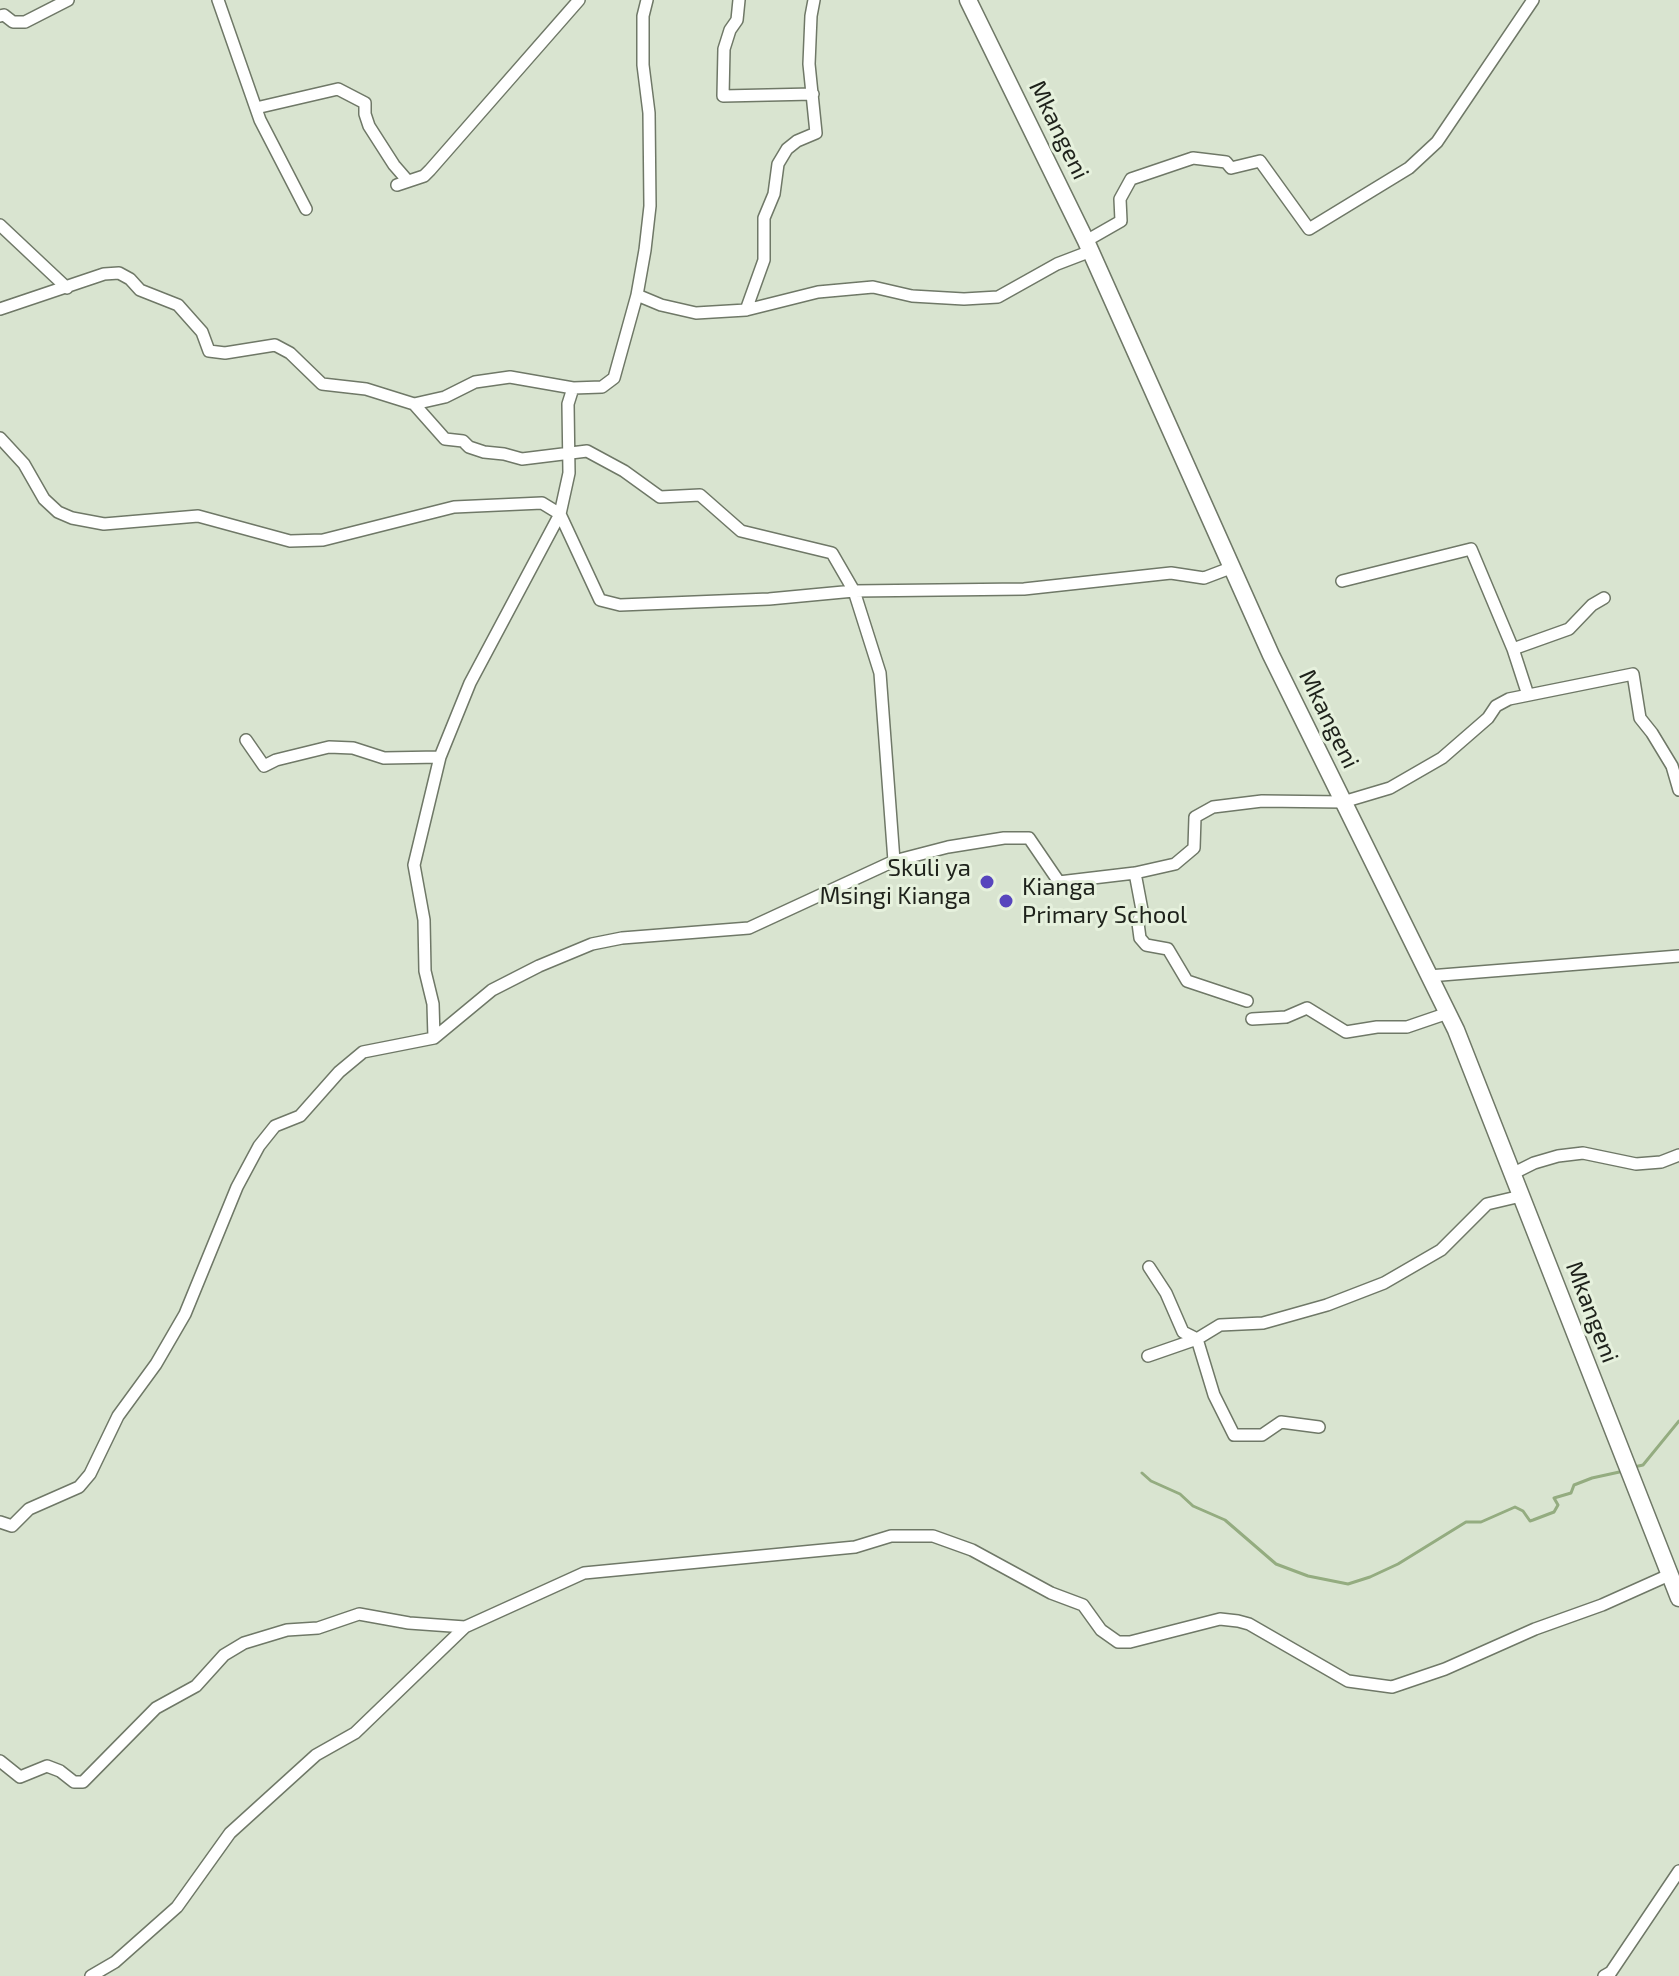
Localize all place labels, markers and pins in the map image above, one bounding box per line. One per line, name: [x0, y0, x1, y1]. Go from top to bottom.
place label: Skuli ya Msingi Kianga: [819, 854, 971, 910]
marker: Skuli ya Msingi Kianga: [978, 873, 996, 891]
place label: Kianga Primary School: [1022, 873, 1187, 929]
marker: Kianga Primary School: [997, 892, 1015, 910]

